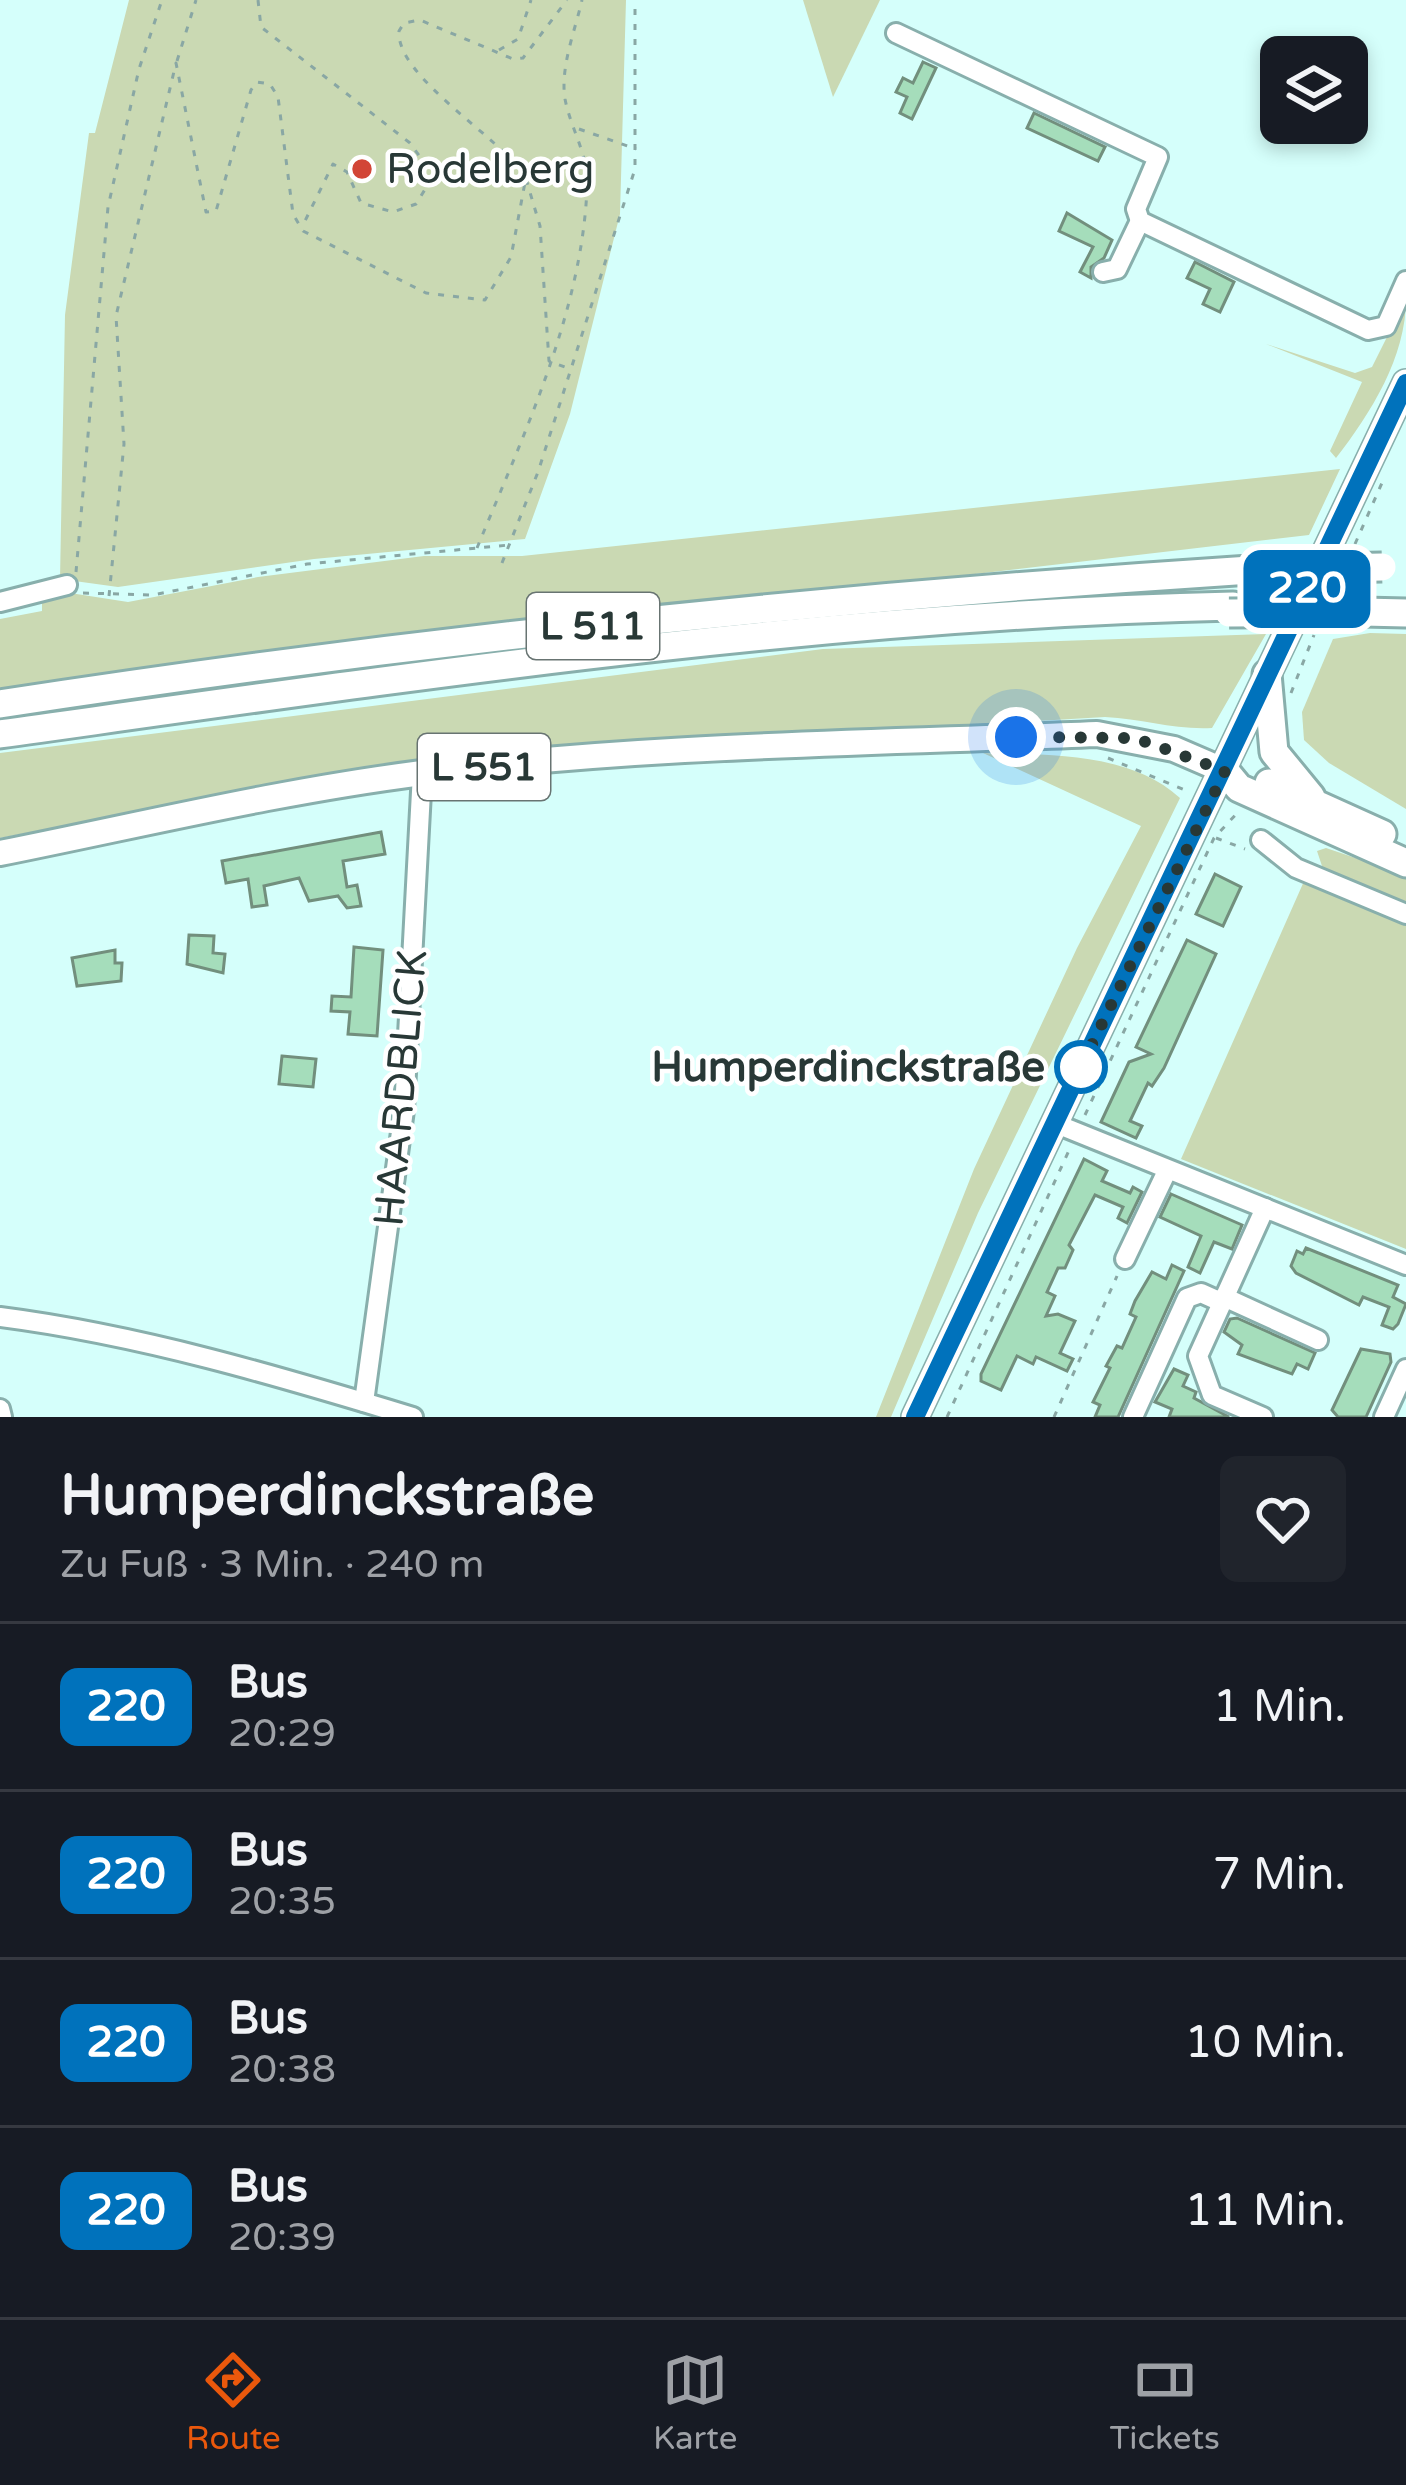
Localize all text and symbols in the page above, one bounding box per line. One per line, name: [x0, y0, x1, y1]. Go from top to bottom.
map controls: [1260, 36, 1368, 144]
button: layers: [1260, 36, 1368, 144]
place label: Rodelberg: [386, 144, 594, 195]
marker: Rodelberg: [349, 156, 375, 182]
line badge: 220: [1238, 550, 1376, 628]
text: 220: [1267, 563, 1347, 614]
road number: L 511: [527, 593, 659, 659]
your location: [986, 707, 1046, 767]
road number: L 551: [418, 734, 550, 800]
street label: HAARDBLICK: [364, 948, 438, 1228]
place label: Humperdinckstraße: [651, 1042, 1045, 1093]
marker: Humperdinckstraße: [1056, 1042, 1106, 1092]
button: heart: [1220, 1456, 1346, 1582]
text: Humperdinckstraße: [60, 1462, 594, 1530]
text: Zu Fuß · 3 Min. · 240 m: [60, 1541, 484, 1588]
text: Bus: [228, 1656, 308, 1710]
text: 1 Min.: [1213, 1680, 1346, 1734]
text: 220: [86, 1681, 166, 1732]
text: 20:29: [228, 1710, 336, 1757]
text: Bus: [228, 1824, 308, 1878]
text: 7 Min.: [1213, 1848, 1346, 1902]
text: 220: [86, 1849, 166, 1900]
text: 20:35: [228, 1878, 336, 1925]
text: Bus: [228, 1992, 308, 2046]
text: 10 Min.: [1184, 2016, 1346, 2070]
text: 220: [86, 2017, 166, 2068]
text: 20:38: [228, 2046, 336, 2093]
text: Bus: [228, 2160, 308, 2214]
text: 11 Min.: [1184, 2184, 1346, 2238]
text: 220: [86, 2185, 166, 2236]
text: 20:39: [228, 2214, 336, 2261]
tab: Route: [186, 2347, 281, 2458]
tab: Karte: [653, 2347, 737, 2458]
tab: Tickets: [1110, 2347, 1220, 2458]

